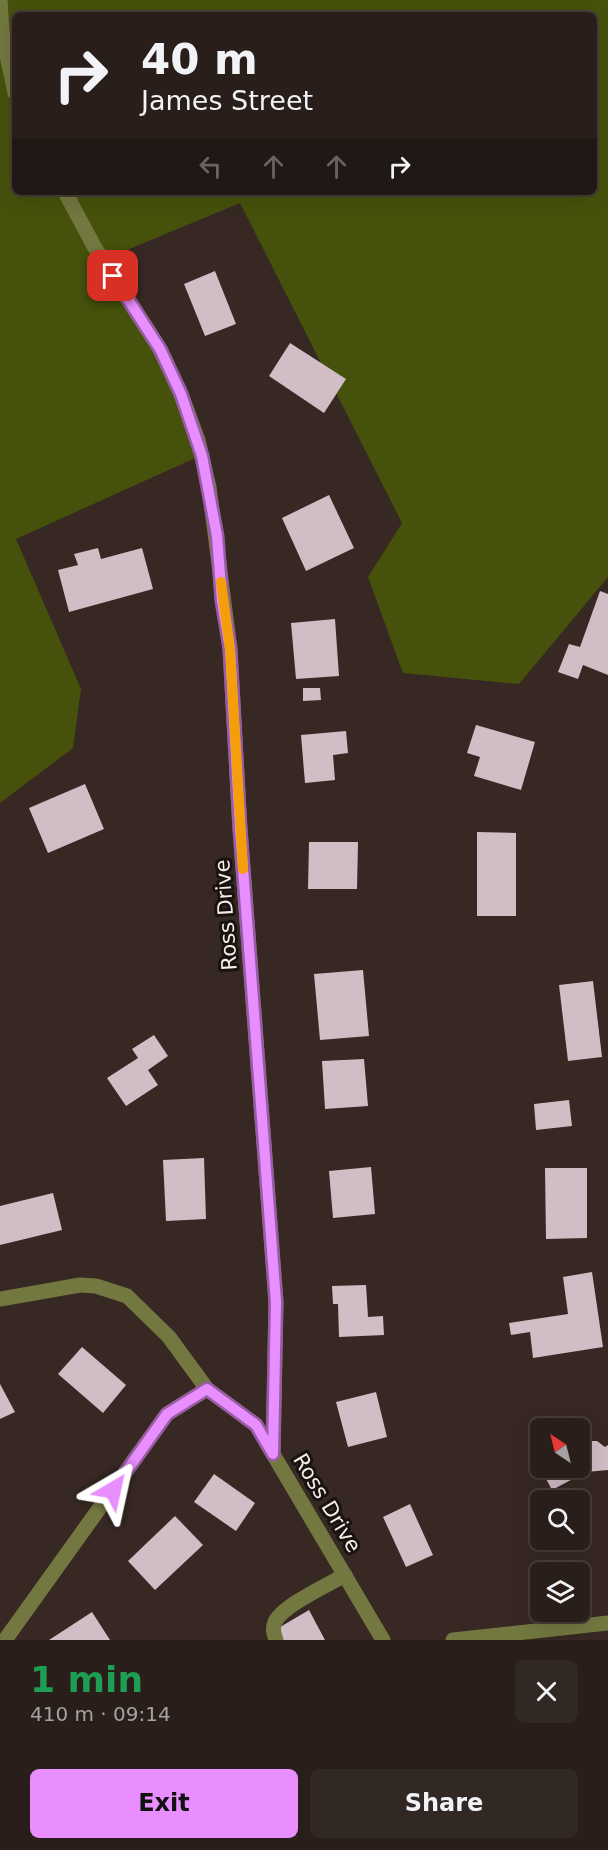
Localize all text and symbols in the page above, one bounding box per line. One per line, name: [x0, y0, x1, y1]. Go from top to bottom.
text: 40 m: [141, 35, 258, 84]
icon: right: [42, 36, 120, 114]
text: James Street: [141, 85, 313, 116]
icon: left: [194, 150, 227, 183]
icon: ahead: [257, 150, 290, 183]
icon: ahead: [320, 150, 353, 183]
icon: right: [383, 150, 416, 183]
pin: [87, 250, 138, 301]
icon: arrive: [96, 259, 129, 292]
street label: Ross Drive: [210, 859, 242, 971]
north arrow: [530, 1418, 590, 1478]
map controls: [530, 1418, 590, 1622]
street label: Ross Drive: [288, 1449, 366, 1557]
position arrow: [81, 1458, 145, 1522]
button: search: [530, 1490, 590, 1550]
button: layers: [530, 1562, 590, 1622]
text: 1 min: [30, 1659, 143, 1700]
button: close: [515, 1660, 578, 1723]
text: 410 m · 09:14: [30, 1702, 171, 1726]
button: Exit: [30, 1769, 298, 1838]
button: Share: [310, 1769, 578, 1838]

